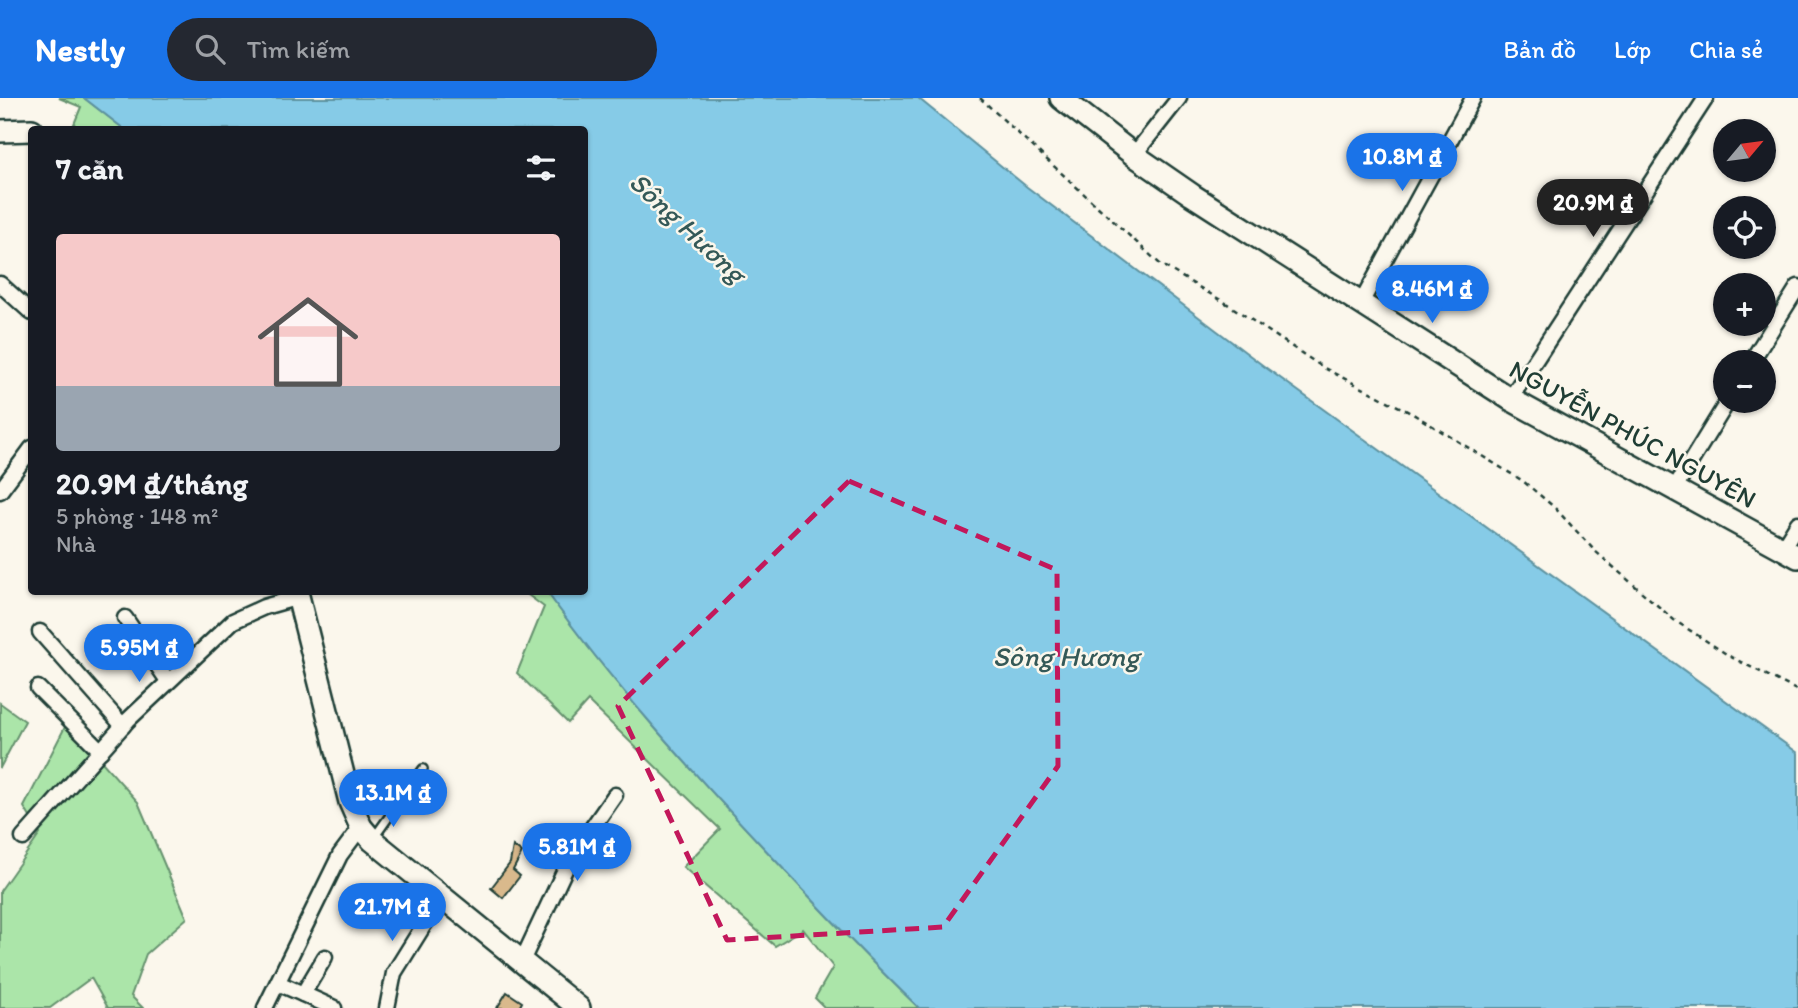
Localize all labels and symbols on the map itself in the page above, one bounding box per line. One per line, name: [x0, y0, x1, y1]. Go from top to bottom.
north arrow: [1713, 119, 1776, 182]
pin: 10.8M ₫: [1337, 134, 1467, 193]
water label: Sông Hương: [623, 165, 756, 292]
pin: 20.9M ₫: [1528, 180, 1658, 239]
pin: 8.46M ₫: [1367, 266, 1497, 325]
street label: NGUYỄN PHÚC NGUYÊN: [1504, 353, 1762, 515]
pin: 5.95M ₫: [74, 624, 204, 684]
water label: Sông Hương: [993, 639, 1143, 673]
pin: 13.1M ₫: [328, 770, 458, 829]
pin: 5.81M ₫: [512, 824, 642, 883]
pin: 21.7M ₫: [327, 884, 457, 943]

